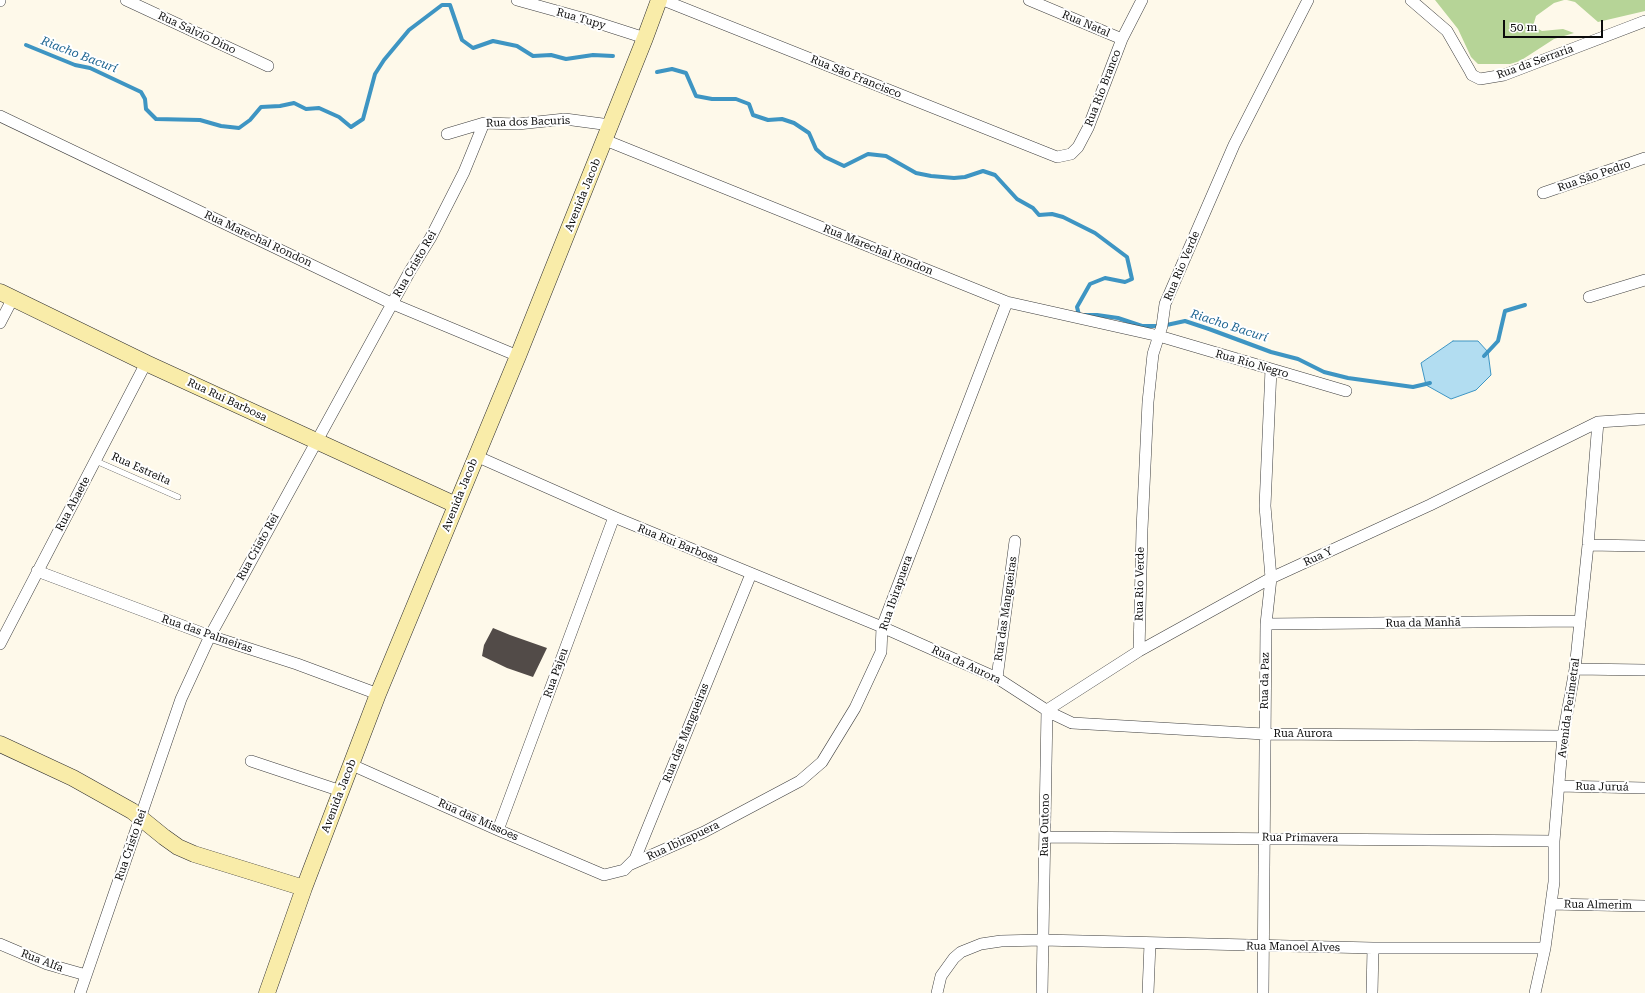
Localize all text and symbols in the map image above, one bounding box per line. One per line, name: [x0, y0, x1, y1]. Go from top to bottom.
street label: Rua Tupy: [555, 6, 607, 32]
street label: Rua Natal: [1060, 8, 1112, 40]
street label: Rua Salvio Dino: [156, 9, 238, 57]
scale bar: [1505, 12, 1605, 38]
text: 50 m: [1510, 20, 1537, 34]
water label: Riacho Bacurí: [39, 34, 119, 76]
street label: Rua da Serraria: [1495, 42, 1575, 82]
street label: Rua Rio Branco: [1082, 48, 1124, 128]
street label: Rua São Francisco: [809, 53, 903, 101]
street label: Rua dos Bacuris: [486, 114, 570, 130]
street label: Avenida Jacob: [562, 156, 604, 234]
street label: Rua São Pedro: [1556, 157, 1632, 195]
street label: Rua Marechal Rondon: [202, 208, 314, 270]
street label: Rua Marechal Rondon: [821, 222, 935, 278]
street label: Rua Cristo Rei: [391, 228, 439, 300]
street label: Rua Rio Verde: [1161, 229, 1203, 303]
water label: Riacho Bacurí: [1189, 307, 1269, 345]
street label: Rua Rio Negro: [1214, 347, 1290, 381]
street label: Rua Rui Barbosa: [185, 376, 269, 424]
street label: Rua Estreita: [109, 450, 173, 488]
street label: Avenida Jacob: [439, 456, 481, 534]
street label: Rua Abaete: [53, 475, 93, 533]
street label: Rua Cristo Rei: [234, 511, 282, 583]
street label: Rua Rui Barbosa: [635, 522, 721, 566]
street label: Rua Y: [1301, 545, 1335, 569]
street label: Rua Rio Verde: [1133, 547, 1147, 621]
street label: Rua Ibirapuera: [877, 554, 915, 632]
street label: Rua das Mangueiras: [992, 556, 1020, 662]
street label: Rua das Palmeiras: [160, 612, 254, 656]
street label: Rua da Manhã: [1385, 616, 1461, 630]
street label: Rua da Aurora: [929, 643, 1003, 687]
street label: Rua Pajeu: [541, 646, 571, 700]
street label: Rua da Paz: [1258, 653, 1272, 709]
street label: Avenida Perimetral: [1555, 657, 1583, 759]
street label: Rua das Mangueiras: [660, 682, 712, 784]
street label: Rua Aurora: [1273, 727, 1333, 741]
street label: Avenida Jacob: [319, 757, 359, 835]
street label: Rua Juruá: [1575, 780, 1629, 794]
street label: Rua Outono: [1038, 793, 1052, 857]
street label: Rua das Missoes: [436, 796, 520, 844]
street label: Rua Cristo Rei: [113, 807, 149, 883]
street label: Rua Ibirapuera: [645, 818, 721, 864]
street label: Rua Primavera: [1262, 831, 1338, 845]
street label: Rua Almerim: [1564, 898, 1632, 912]
street label: Rua Manoel Alves: [1246, 940, 1340, 954]
street label: Rua Alfa: [19, 947, 65, 975]

